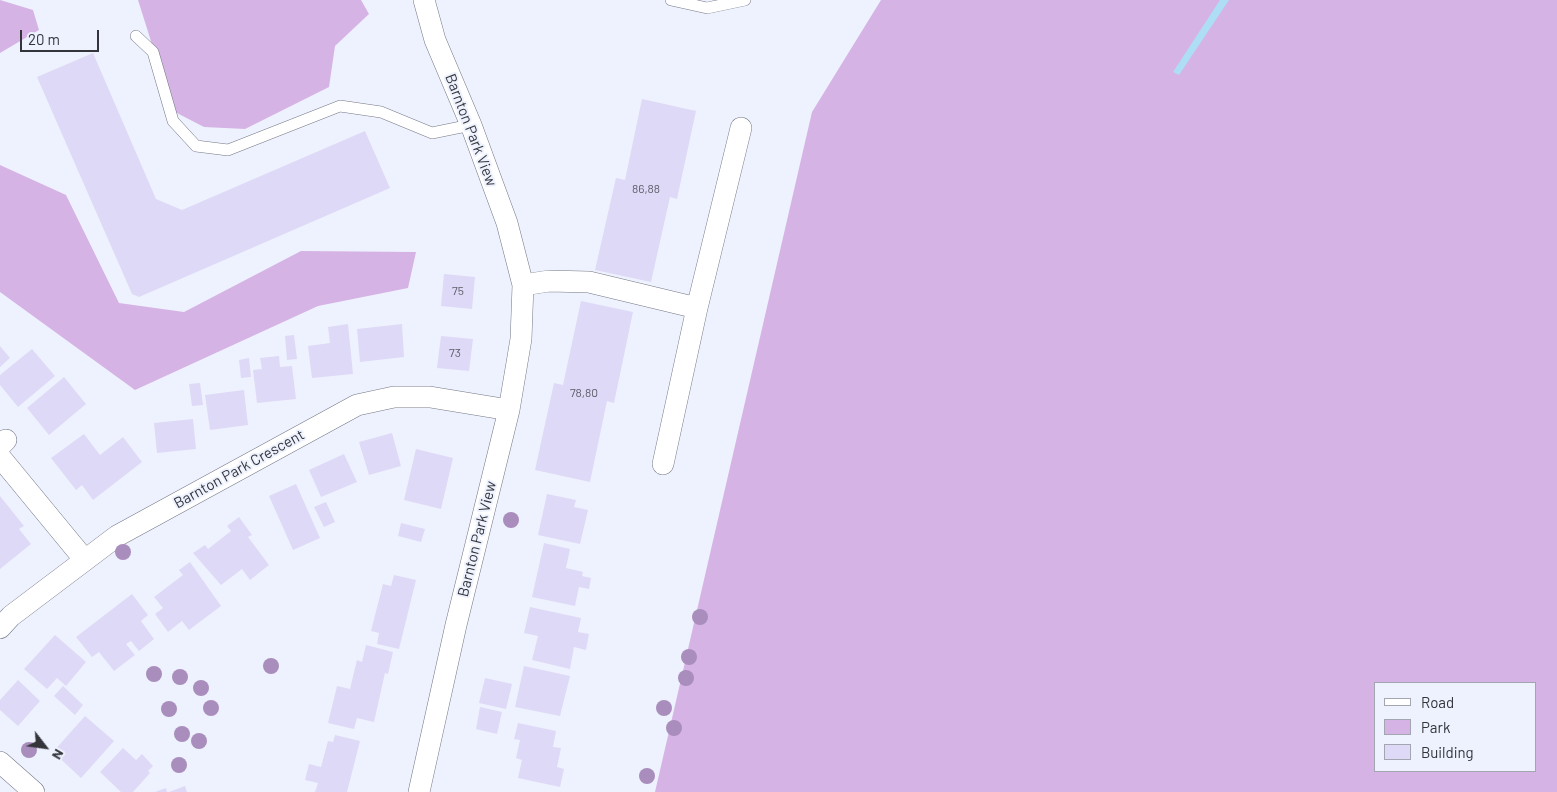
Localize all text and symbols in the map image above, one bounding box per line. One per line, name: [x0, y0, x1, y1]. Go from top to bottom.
scale bar: [22, 20, 101, 52]
text: 20 m: [28, 30, 60, 48]
street label: Barnton Park View: [441, 71, 501, 189]
house number: 86,88: [632, 182, 660, 196]
house number: 75: [452, 284, 464, 298]
house number: 73: [449, 346, 461, 360]
house number: 78,80: [570, 386, 598, 400]
street label: Barnton Park Crescent: [171, 426, 307, 512]
street label: Barnton Park View: [454, 479, 500, 599]
legend: [1374, 682, 1537, 772]
text: Road: [1421, 693, 1454, 711]
text: Park: [1421, 718, 1450, 736]
north arrow: [20, 722, 70, 772]
text: Building: [1421, 743, 1474, 761]
text: N: [49, 746, 68, 763]

